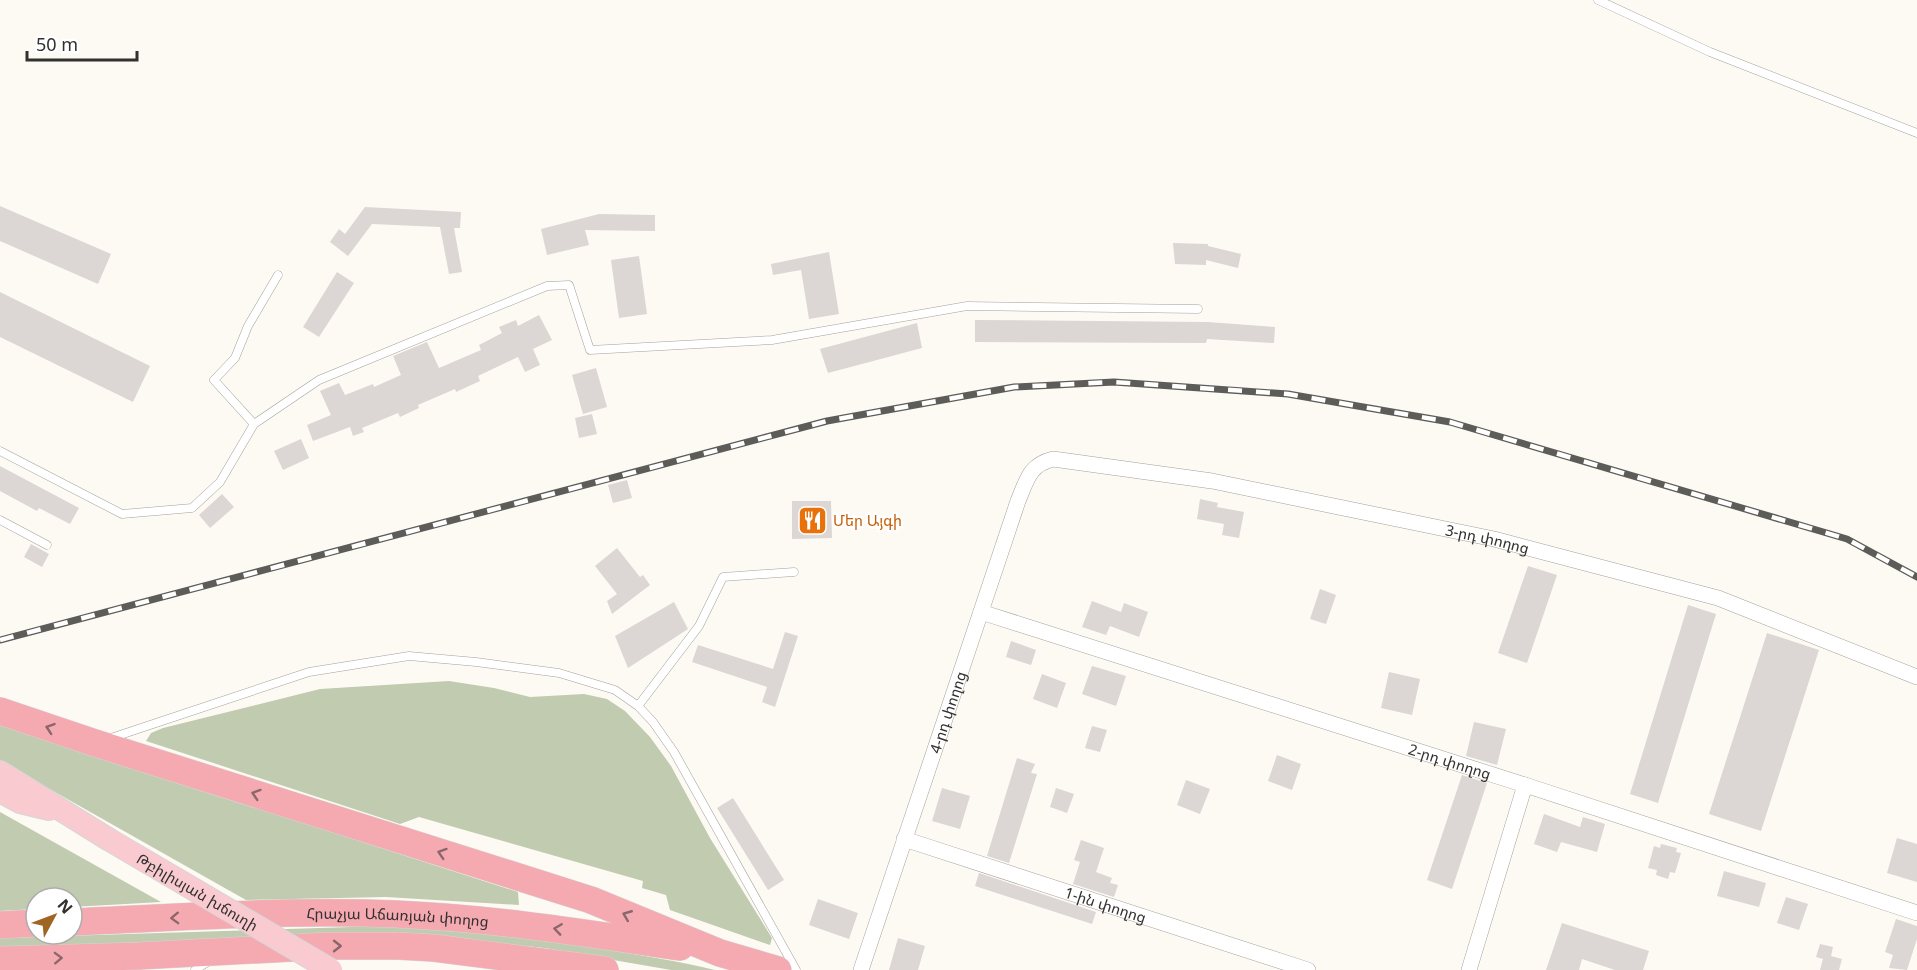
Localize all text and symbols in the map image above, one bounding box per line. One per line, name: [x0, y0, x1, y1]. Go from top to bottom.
scale bar: [27, 24, 136, 62]
text: 50 m: [36, 32, 78, 56]
restaurant icon: Մեր Այգի: [796, 504, 828, 536]
place label: Մեր Այգի: [833, 510, 902, 530]
street label: 3-րդ փողոց: [1444, 519, 1531, 558]
street label: 4-րդ փողոց: [924, 668, 970, 756]
one-way arrow: [45, 723, 56, 736]
street label: 2-րդ փողոց: [1406, 739, 1494, 784]
one-way arrow: [251, 789, 262, 801]
street label: Թբիլիսյան խճուղի: [133, 848, 262, 935]
one-way arrow: [437, 848, 448, 860]
street label: 1-ին փողոց: [1062, 882, 1149, 927]
north arrow: [24, 886, 84, 946]
text: N: [53, 894, 78, 918]
street label: Հրաչյա Աճառյան փողոց: [306, 903, 490, 931]
one-way arrow: [622, 910, 633, 922]
one-way arrow: [170, 911, 179, 924]
one-way arrow: [553, 924, 562, 936]
one-way arrow: [333, 940, 342, 952]
one-way arrow: [54, 952, 63, 965]

